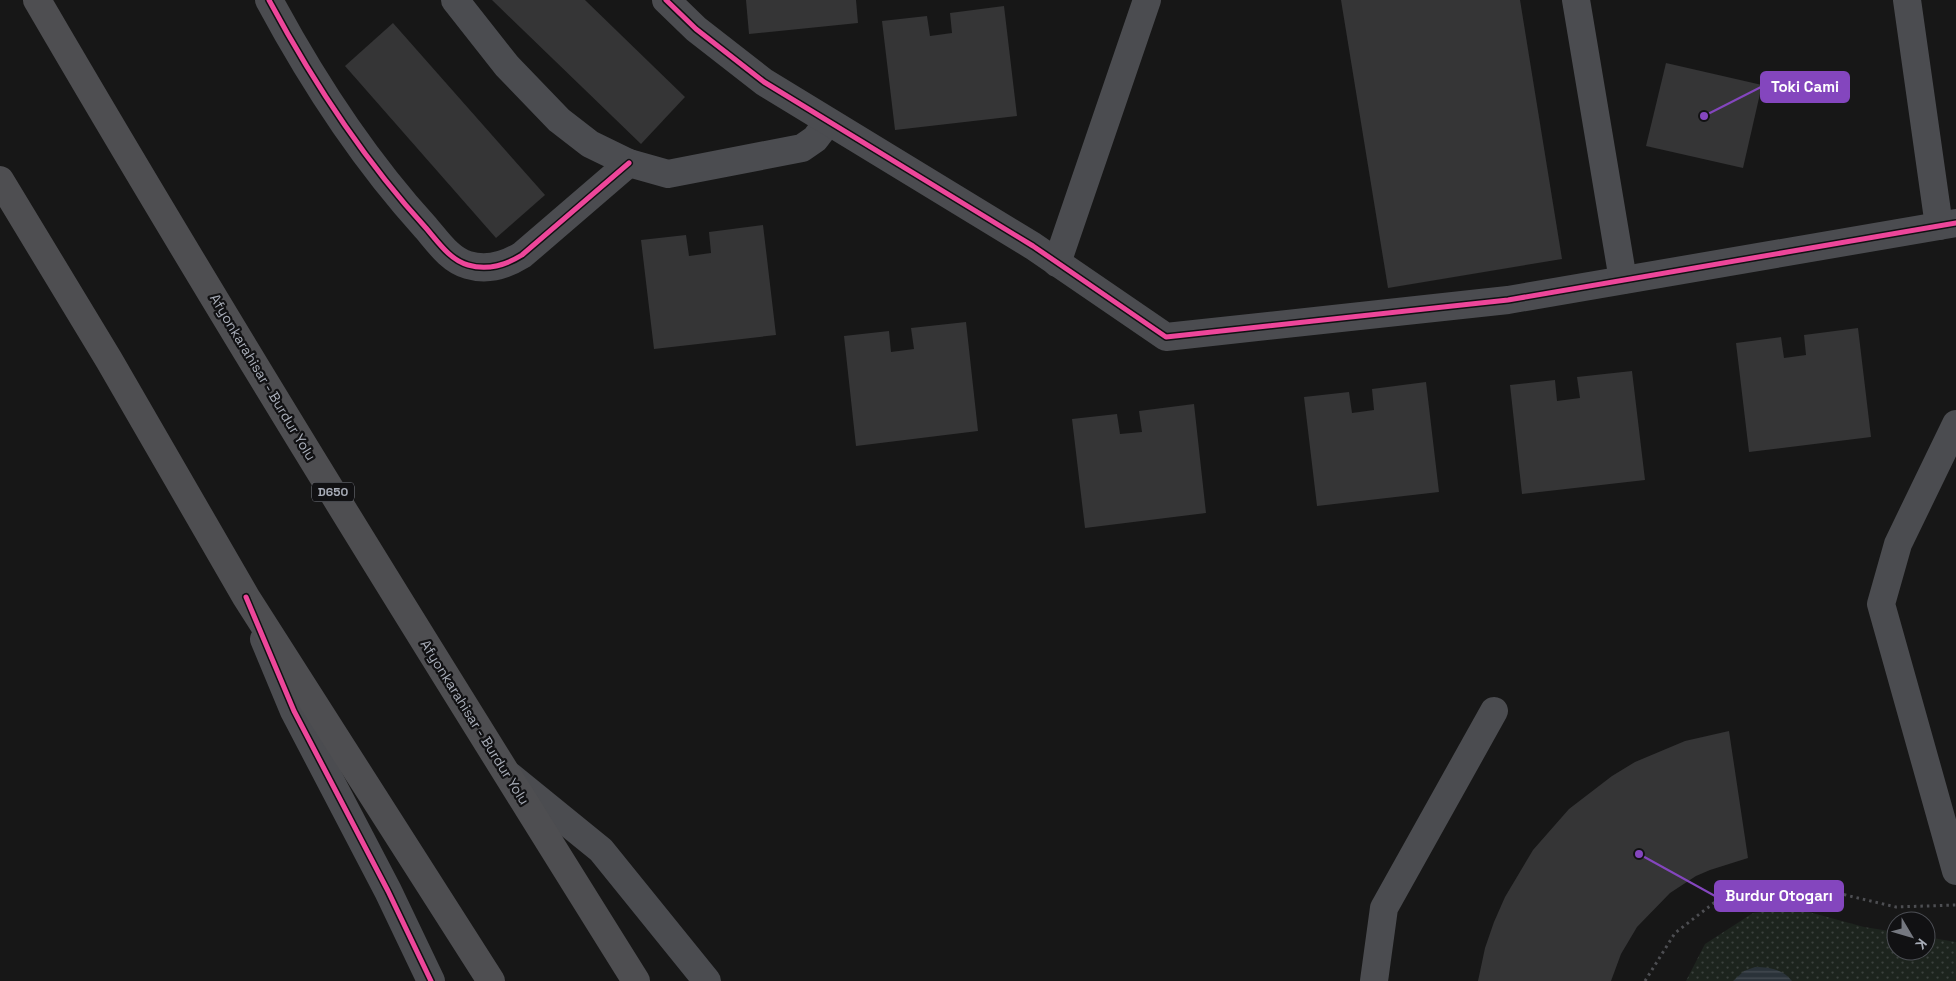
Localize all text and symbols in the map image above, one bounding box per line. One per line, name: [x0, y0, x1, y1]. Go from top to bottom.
callout: Toki Cami: [1761, 72, 1849, 102]
text: Toki Cami: [1771, 77, 1839, 96]
street label: Afyonkarahisar - Burdur Yolu: [206, 290, 320, 464]
road number: D650: [312, 482, 354, 502]
street label: Afyonkarahisar - Burdur Yolu: [417, 636, 533, 808]
callout: Burdur Otogarı: [1715, 881, 1843, 911]
text: Burdur Otogarı: [1725, 886, 1833, 905]
north arrow: [1886, 911, 1936, 961]
text: K: [1911, 935, 1931, 953]

